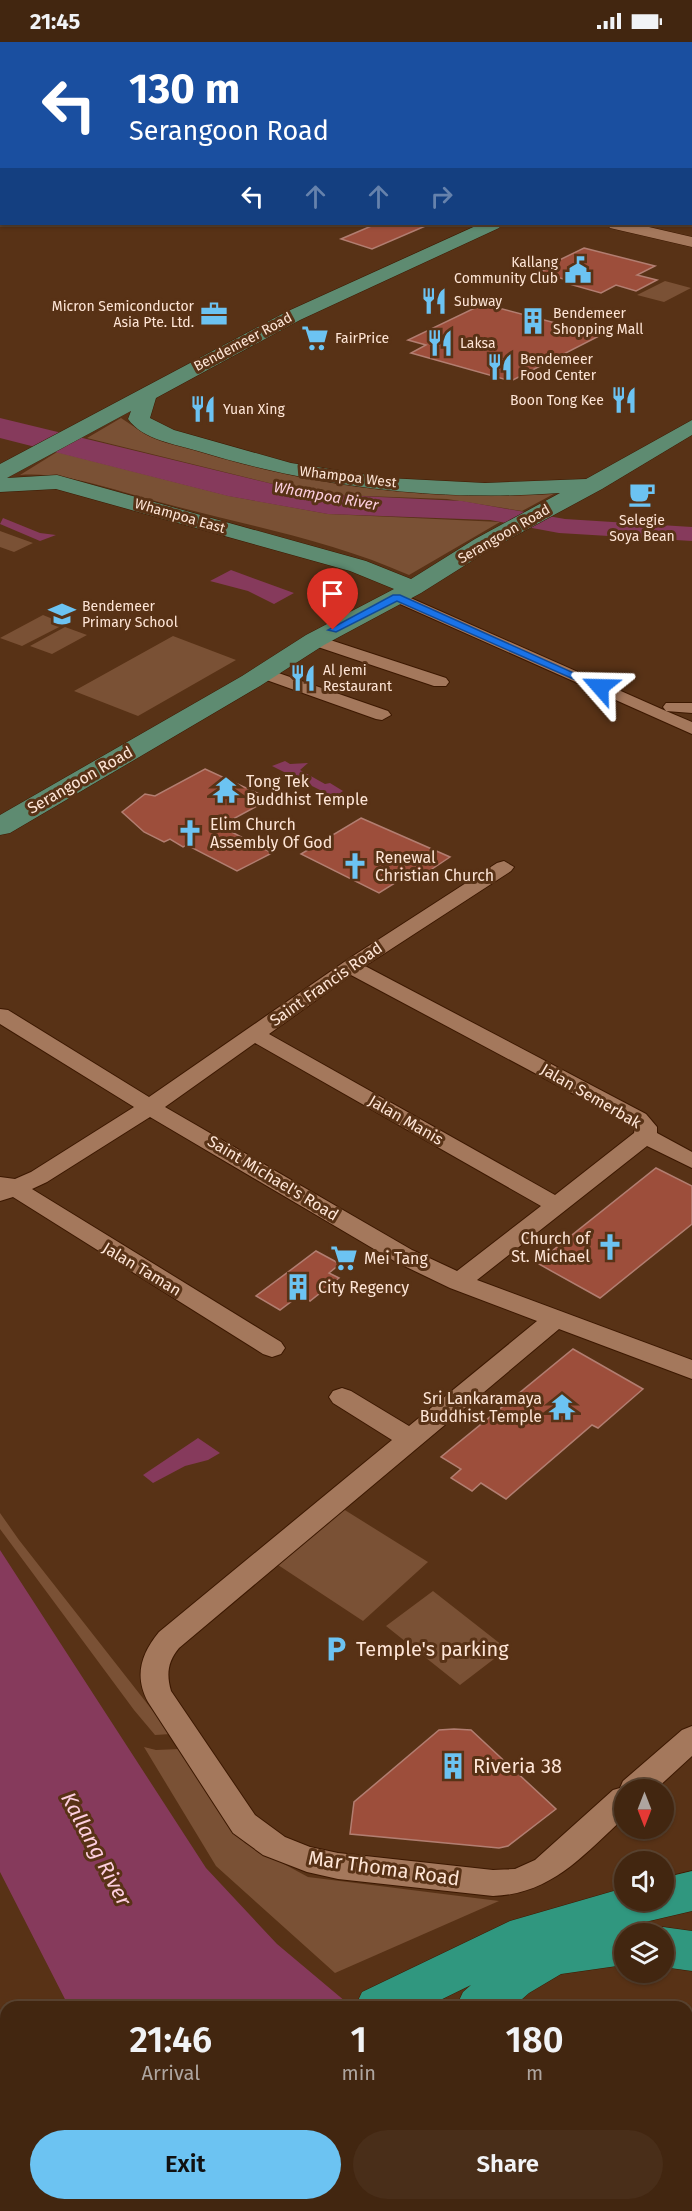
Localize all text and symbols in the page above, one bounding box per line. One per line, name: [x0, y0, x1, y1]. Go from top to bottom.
text: 21:45: [30, 8, 80, 35]
text: 130 m: [129, 64, 240, 114]
icon: left: [30, 66, 108, 144]
text: Serangoon Road: [129, 115, 329, 147]
icon: left: [236, 180, 269, 213]
icon: ahead: [299, 180, 332, 213]
icon: ahead: [362, 180, 395, 213]
icon: right: [425, 180, 458, 213]
place label: Kallang Community Club: [454, 254, 559, 287]
public building icon: Kallang Community Club: [563, 255, 593, 285]
restaurant icon: Subway: [419, 286, 449, 316]
place label: Subway: [454, 293, 502, 310]
place label: Micron Semiconductor Asia Pte. Ltd.: [52, 298, 195, 331]
office icon: Micron Semiconductor Asia Pte. Ltd.: [199, 299, 229, 329]
place label: Bendemeer Shopping Mall: [553, 305, 643, 338]
building icon: Bendemeer Shopping Mall: [518, 306, 548, 336]
street label: Bendemeer Road: [191, 309, 295, 375]
supermarket icon: FairPrice: [300, 323, 330, 353]
restaurant icon: Laksa: [425, 328, 455, 358]
place label: FairPrice: [335, 330, 389, 347]
place label: Laksa: [460, 335, 496, 352]
place label: Bendemeer Food Center: [520, 351, 597, 384]
restaurant icon: Bendemeer Food Center: [485, 352, 515, 382]
restaurant icon: Boon Tong Kee: [609, 385, 639, 415]
place label: Boon Tong Kee: [510, 392, 604, 409]
restaurant icon: Yuan Xing: [188, 394, 218, 424]
place label: Yuan Xing: [223, 401, 285, 418]
street label: Whampoa West: [298, 463, 398, 492]
water label: Whampoa River: [272, 478, 381, 514]
cafe icon: Selegie Soya Bean: [627, 479, 657, 509]
street label: Whampoa East: [133, 495, 228, 537]
street label: Serangoon Road: [455, 501, 553, 567]
place label: Selegie Soya Bean: [609, 512, 675, 545]
pin: [307, 568, 358, 630]
icon: arrive: [316, 577, 349, 610]
place label: Bendemeer Primary School: [82, 598, 178, 631]
school or university icon: Bendemeer Primary School: [47, 599, 77, 629]
position arrow: [568, 655, 632, 719]
place label: Al Jemi Restaurant: [323, 662, 393, 695]
restaurant icon: Al Jemi Restaurant: [288, 663, 318, 693]
street label: Serangoon Road: [24, 742, 136, 818]
place label: Tong Tek Buddhist Temple: [246, 772, 368, 809]
temple icon: Tong Tek Buddhist Temple: [211, 775, 241, 805]
place label: Elim Church Assembly Of God: [210, 815, 332, 852]
church icon: Elim Church Assembly Of God: [175, 818, 205, 848]
place label: Renewal Christian Church: [375, 848, 494, 885]
church icon: Renewal Christian Church: [340, 851, 370, 881]
street label: Saint Francis Road: [266, 938, 386, 1030]
street label: Jalan Semerbak: [537, 1060, 645, 1133]
street label: Jalan Manis: [365, 1091, 447, 1149]
street label: Saint Michael's Road: [204, 1131, 342, 1225]
place label: Church of St. Michael: [511, 1229, 592, 1266]
church icon: Church of St. Michael: [595, 1232, 625, 1262]
street label: Jalan Taman: [99, 1238, 185, 1300]
supermarket icon: Mei Tang: [329, 1243, 359, 1273]
place label: Mei Tang: [364, 1249, 428, 1268]
building icon: City Regency: [283, 1272, 313, 1302]
place label: City Regency: [318, 1278, 409, 1297]
place label: Sri Lankaramaya Buddhist Temple: [420, 1389, 542, 1426]
temple icon: Sri Lankaramaya Buddhist Temple: [547, 1392, 577, 1422]
parking icon: Temple's parking: [321, 1634, 351, 1664]
place label: Temple's parking: [356, 1637, 509, 1661]
building icon: Riveria 38: [438, 1751, 468, 1781]
place label: Riveria 38: [473, 1754, 562, 1778]
north arrow: [614, 1779, 674, 1839]
map controls: [614, 1779, 674, 1983]
water label: Kallang River: [55, 1788, 137, 1911]
street label: Mar Thoma Road: [307, 1845, 461, 1891]
button: sound: [614, 1851, 674, 1911]
button: layers: [614, 1923, 674, 1983]
text: 21:46: [130, 2018, 212, 2062]
text: 1: [351, 2018, 367, 2062]
text: 180: [506, 2018, 564, 2062]
text: Arrival: [141, 2061, 200, 2085]
text: min: [342, 2061, 376, 2085]
text: m: [526, 2061, 543, 2085]
button: Exit: [30, 2130, 341, 2199]
button: Share: [353, 2130, 663, 2199]

